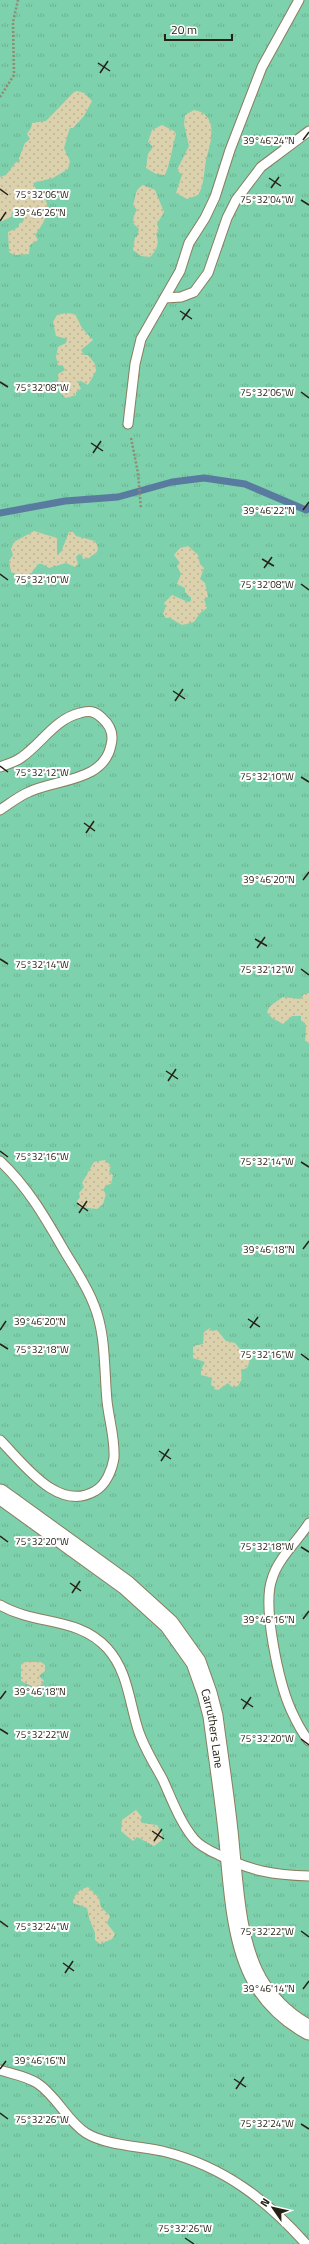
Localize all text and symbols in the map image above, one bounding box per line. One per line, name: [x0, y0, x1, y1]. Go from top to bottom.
scale bar: [165, 16, 232, 42]
text: 20 m: [171, 20, 197, 39]
text: 39°46'24"N: [243, 133, 295, 148]
text: 75°32'06"W: [15, 187, 69, 202]
text: 75°32'04"W: [240, 192, 294, 207]
text: 39°46'26"N: [14, 205, 66, 220]
text: 75°32'08"W: [15, 380, 69, 395]
text: 75°32'06"W: [240, 385, 294, 400]
text: 39°46'22"N: [243, 503, 295, 518]
text: 75°32'10"W: [15, 572, 69, 587]
text: 75°32'08"W: [240, 577, 294, 592]
text: 75°32'12"W: [15, 765, 69, 780]
text: 75°32'10"W: [240, 769, 294, 784]
text: 39°46'20"N: [243, 872, 295, 887]
text: 75°32'14"W: [15, 957, 69, 972]
text: 75°32'12"W: [240, 962, 294, 977]
text: 75°32'16"W: [15, 1149, 69, 1164]
text: 75°32'14"W: [240, 1154, 294, 1169]
text: 39°46'18"N: [243, 1242, 295, 1257]
text: 39°46'20"N: [14, 1314, 66, 1329]
text: 75°32'18"W: [15, 1342, 69, 1357]
text: 75°32'16"W: [240, 1347, 294, 1362]
text: 75°32'20"W: [15, 1534, 69, 1549]
text: 75°32'18"W: [240, 1539, 294, 1554]
text: 39°46'16"N: [243, 1612, 295, 1627]
text: 39°46'18"N: [14, 1684, 66, 1699]
street label: Carruthers Lane: [197, 1686, 229, 1769]
text: 75°32'22"W: [15, 1727, 69, 1742]
text: 75°32'20"W: [240, 1731, 294, 1746]
text: 75°32'24"W: [15, 1919, 69, 1934]
text: 75°32'22"W: [240, 1924, 294, 1939]
text: 39°46'14"N: [243, 1981, 295, 1996]
text: 39°46'16"N: [14, 2053, 66, 2068]
text: 75°32'26"W: [15, 2112, 69, 2127]
text: 75°32'24"W: [240, 2116, 294, 2131]
north arrow: [253, 2188, 293, 2228]
text: N: [256, 2195, 273, 2210]
text: 75°32'26"W: [158, 2221, 212, 2236]

